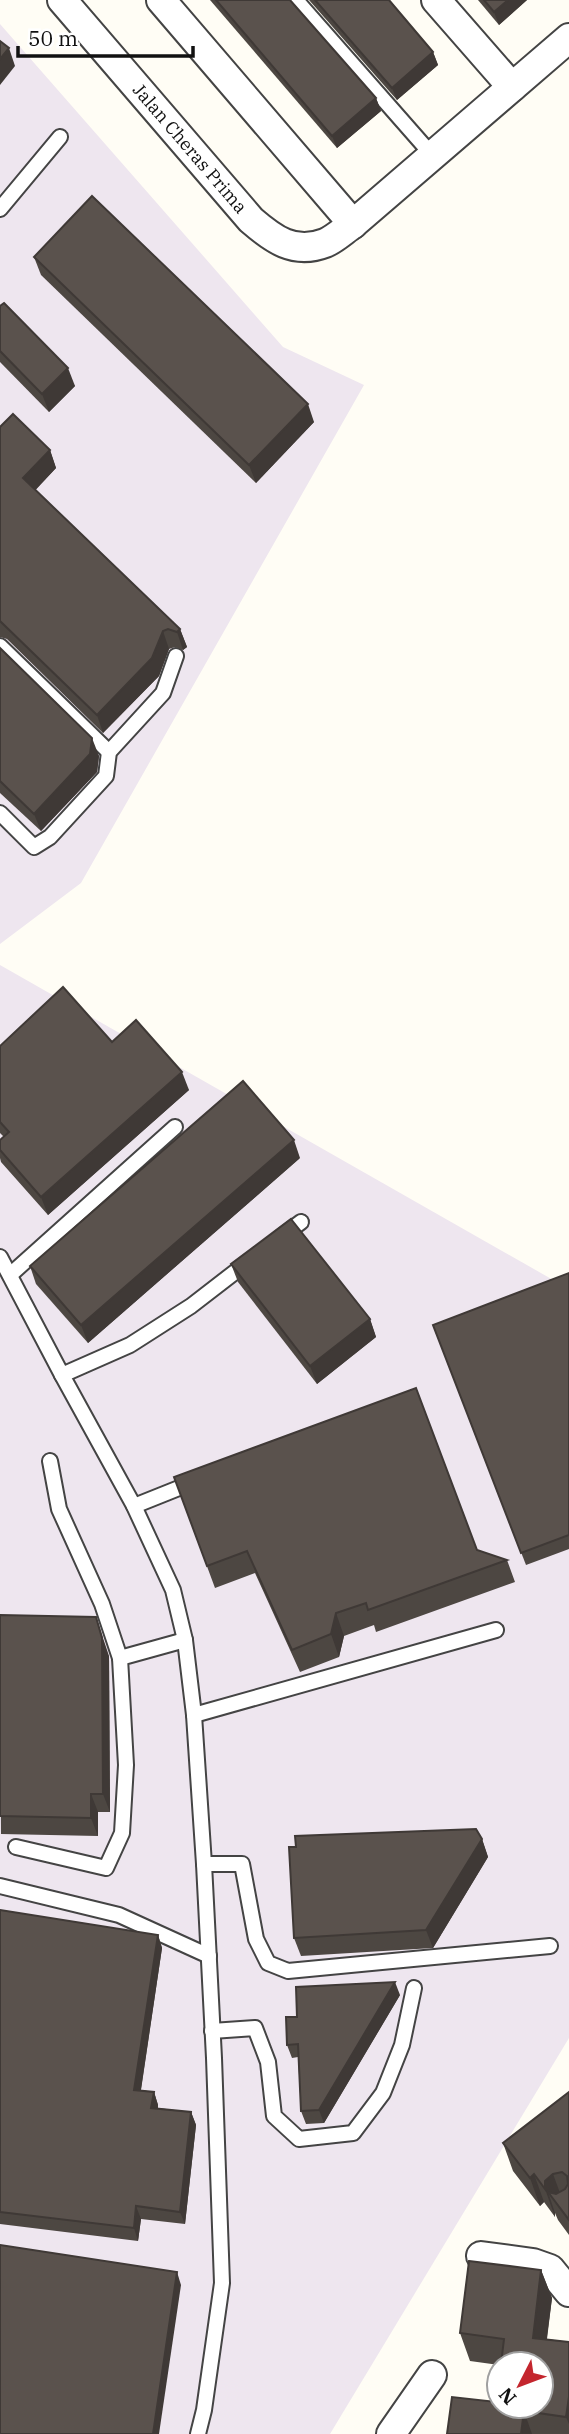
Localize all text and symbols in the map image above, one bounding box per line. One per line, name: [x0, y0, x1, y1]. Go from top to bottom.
scale bar: [18, 14, 192, 58]
text: 50 m: [28, 24, 78, 52]
street label: Jalan Cheras Prima: [128, 79, 252, 218]
north arrow: [485, 2350, 555, 2420]
text: N: [493, 2383, 521, 2410]

